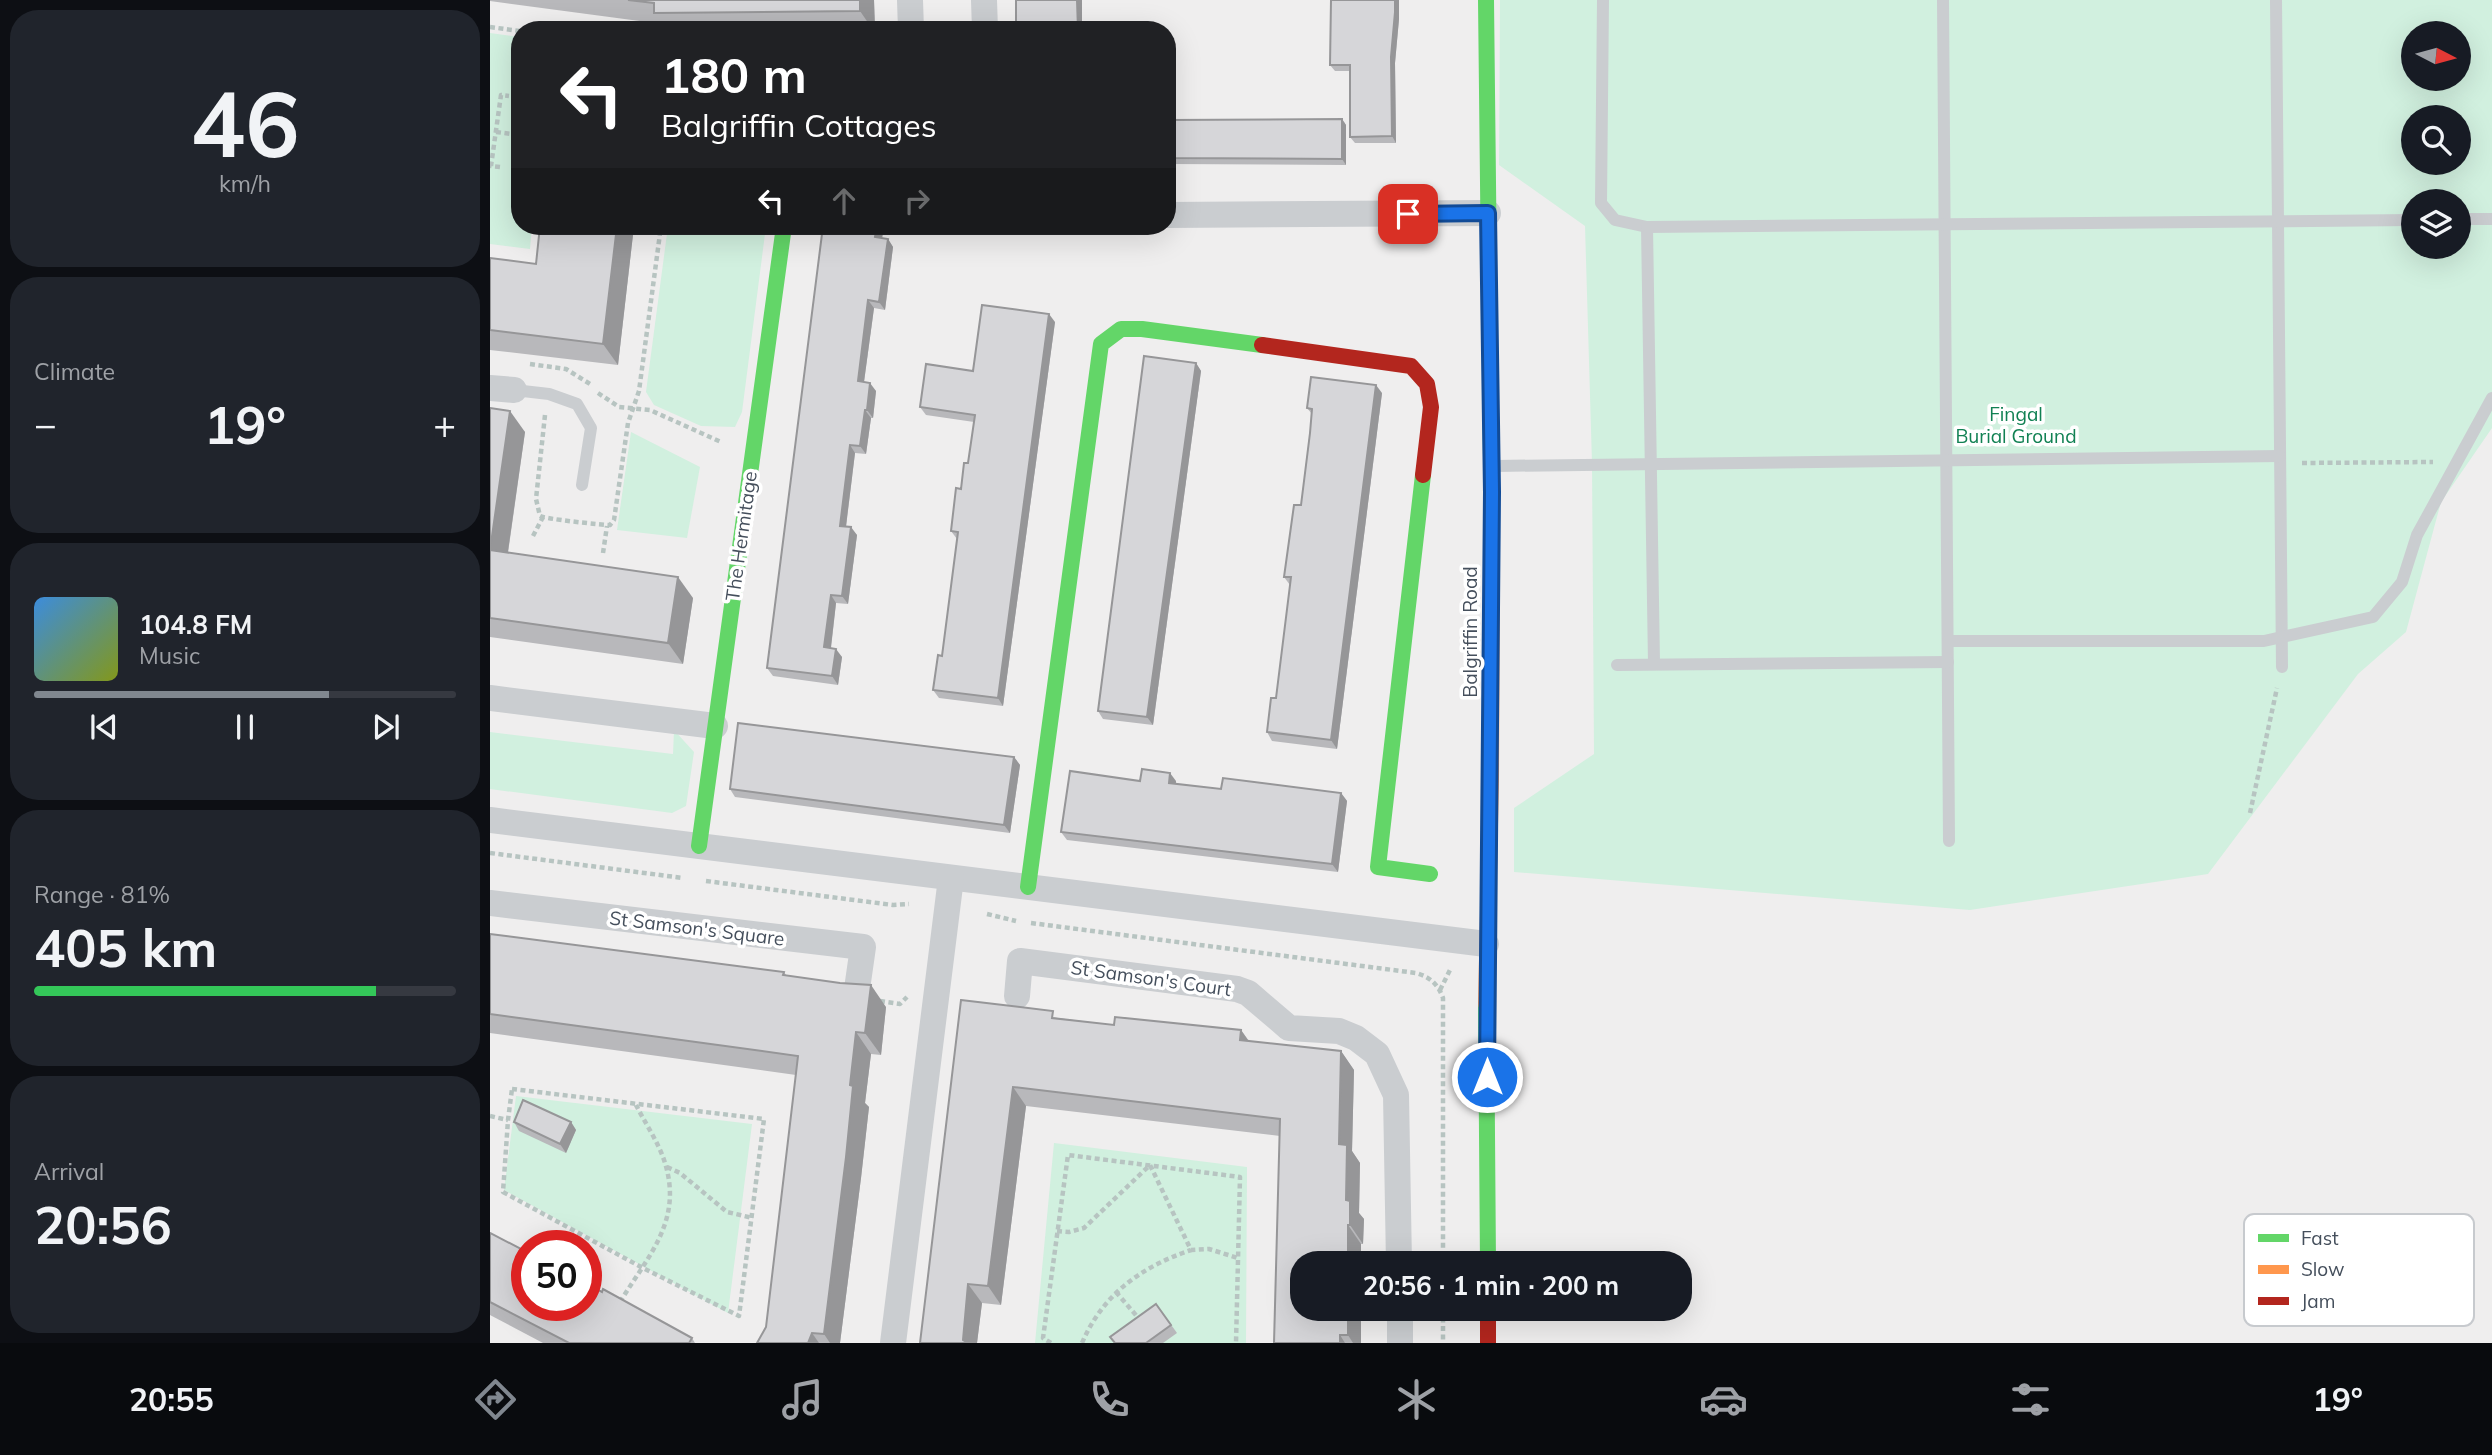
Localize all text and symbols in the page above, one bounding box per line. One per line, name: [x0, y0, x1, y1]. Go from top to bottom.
north arrow: [2401, 21, 2471, 91]
map controls: [2401, 21, 2471, 259]
text: 180 m: [661, 44, 807, 105]
icon: left: [546, 49, 637, 140]
text: 46: [190, 66, 300, 180]
text: Balgriffin Cottages: [661, 105, 937, 145]
button: search: [2401, 105, 2471, 175]
text: km/h: [219, 169, 271, 198]
icon: left: [752, 182, 790, 220]
icon: ahead: [825, 182, 863, 220]
icon: right: [898, 182, 936, 220]
pin: [1378, 184, 1438, 244]
button: layers: [2401, 189, 2471, 259]
icon: arrive: [1389, 195, 1427, 233]
text: Climate: [34, 357, 115, 386]
text: 19°: [204, 392, 286, 457]
text: −: [34, 400, 57, 448]
text: +: [433, 400, 456, 448]
park label: Fingal Burial Ground: [1955, 402, 2077, 448]
street label: The Hermitage: [720, 470, 762, 602]
street label: Balgriffin Road: [1458, 566, 1482, 698]
text: 104.8 FM: [139, 608, 252, 641]
text: Music: [139, 641, 200, 670]
icon: previous: [85, 708, 123, 746]
icon: pause: [226, 708, 264, 746]
icon: next: [367, 708, 405, 746]
text: Range · 81%: [34, 880, 170, 909]
street label: St Samson's Square: [608, 905, 786, 951]
text: 405 km: [34, 915, 217, 980]
street label: St Samson's Court: [1069, 955, 1233, 1001]
position arrow: [1450, 1040, 1524, 1114]
text: Arrival: [34, 1157, 104, 1186]
text: 20:56: [34, 1192, 172, 1257]
legend: [2244, 1214, 2474, 1326]
text: Fast: [2301, 1226, 2339, 1250]
speed limit sign: 50: [511, 1230, 602, 1321]
text: Slow: [2301, 1257, 2345, 1281]
text: 20:56 · 1 min · 200 m: [1363, 1269, 1619, 1302]
text: Jam: [2301, 1289, 2335, 1313]
icon: directions: [471, 1375, 520, 1424]
icon: music: [778, 1375, 827, 1424]
icon: phone: [1085, 1375, 1134, 1424]
icon: climate: [1392, 1375, 1441, 1424]
icon: car: [1699, 1375, 1748, 1424]
icon: filters: [2006, 1375, 2055, 1424]
text: 20:55: [129, 1379, 214, 1419]
text: 19°: [2312, 1379, 2363, 1419]

